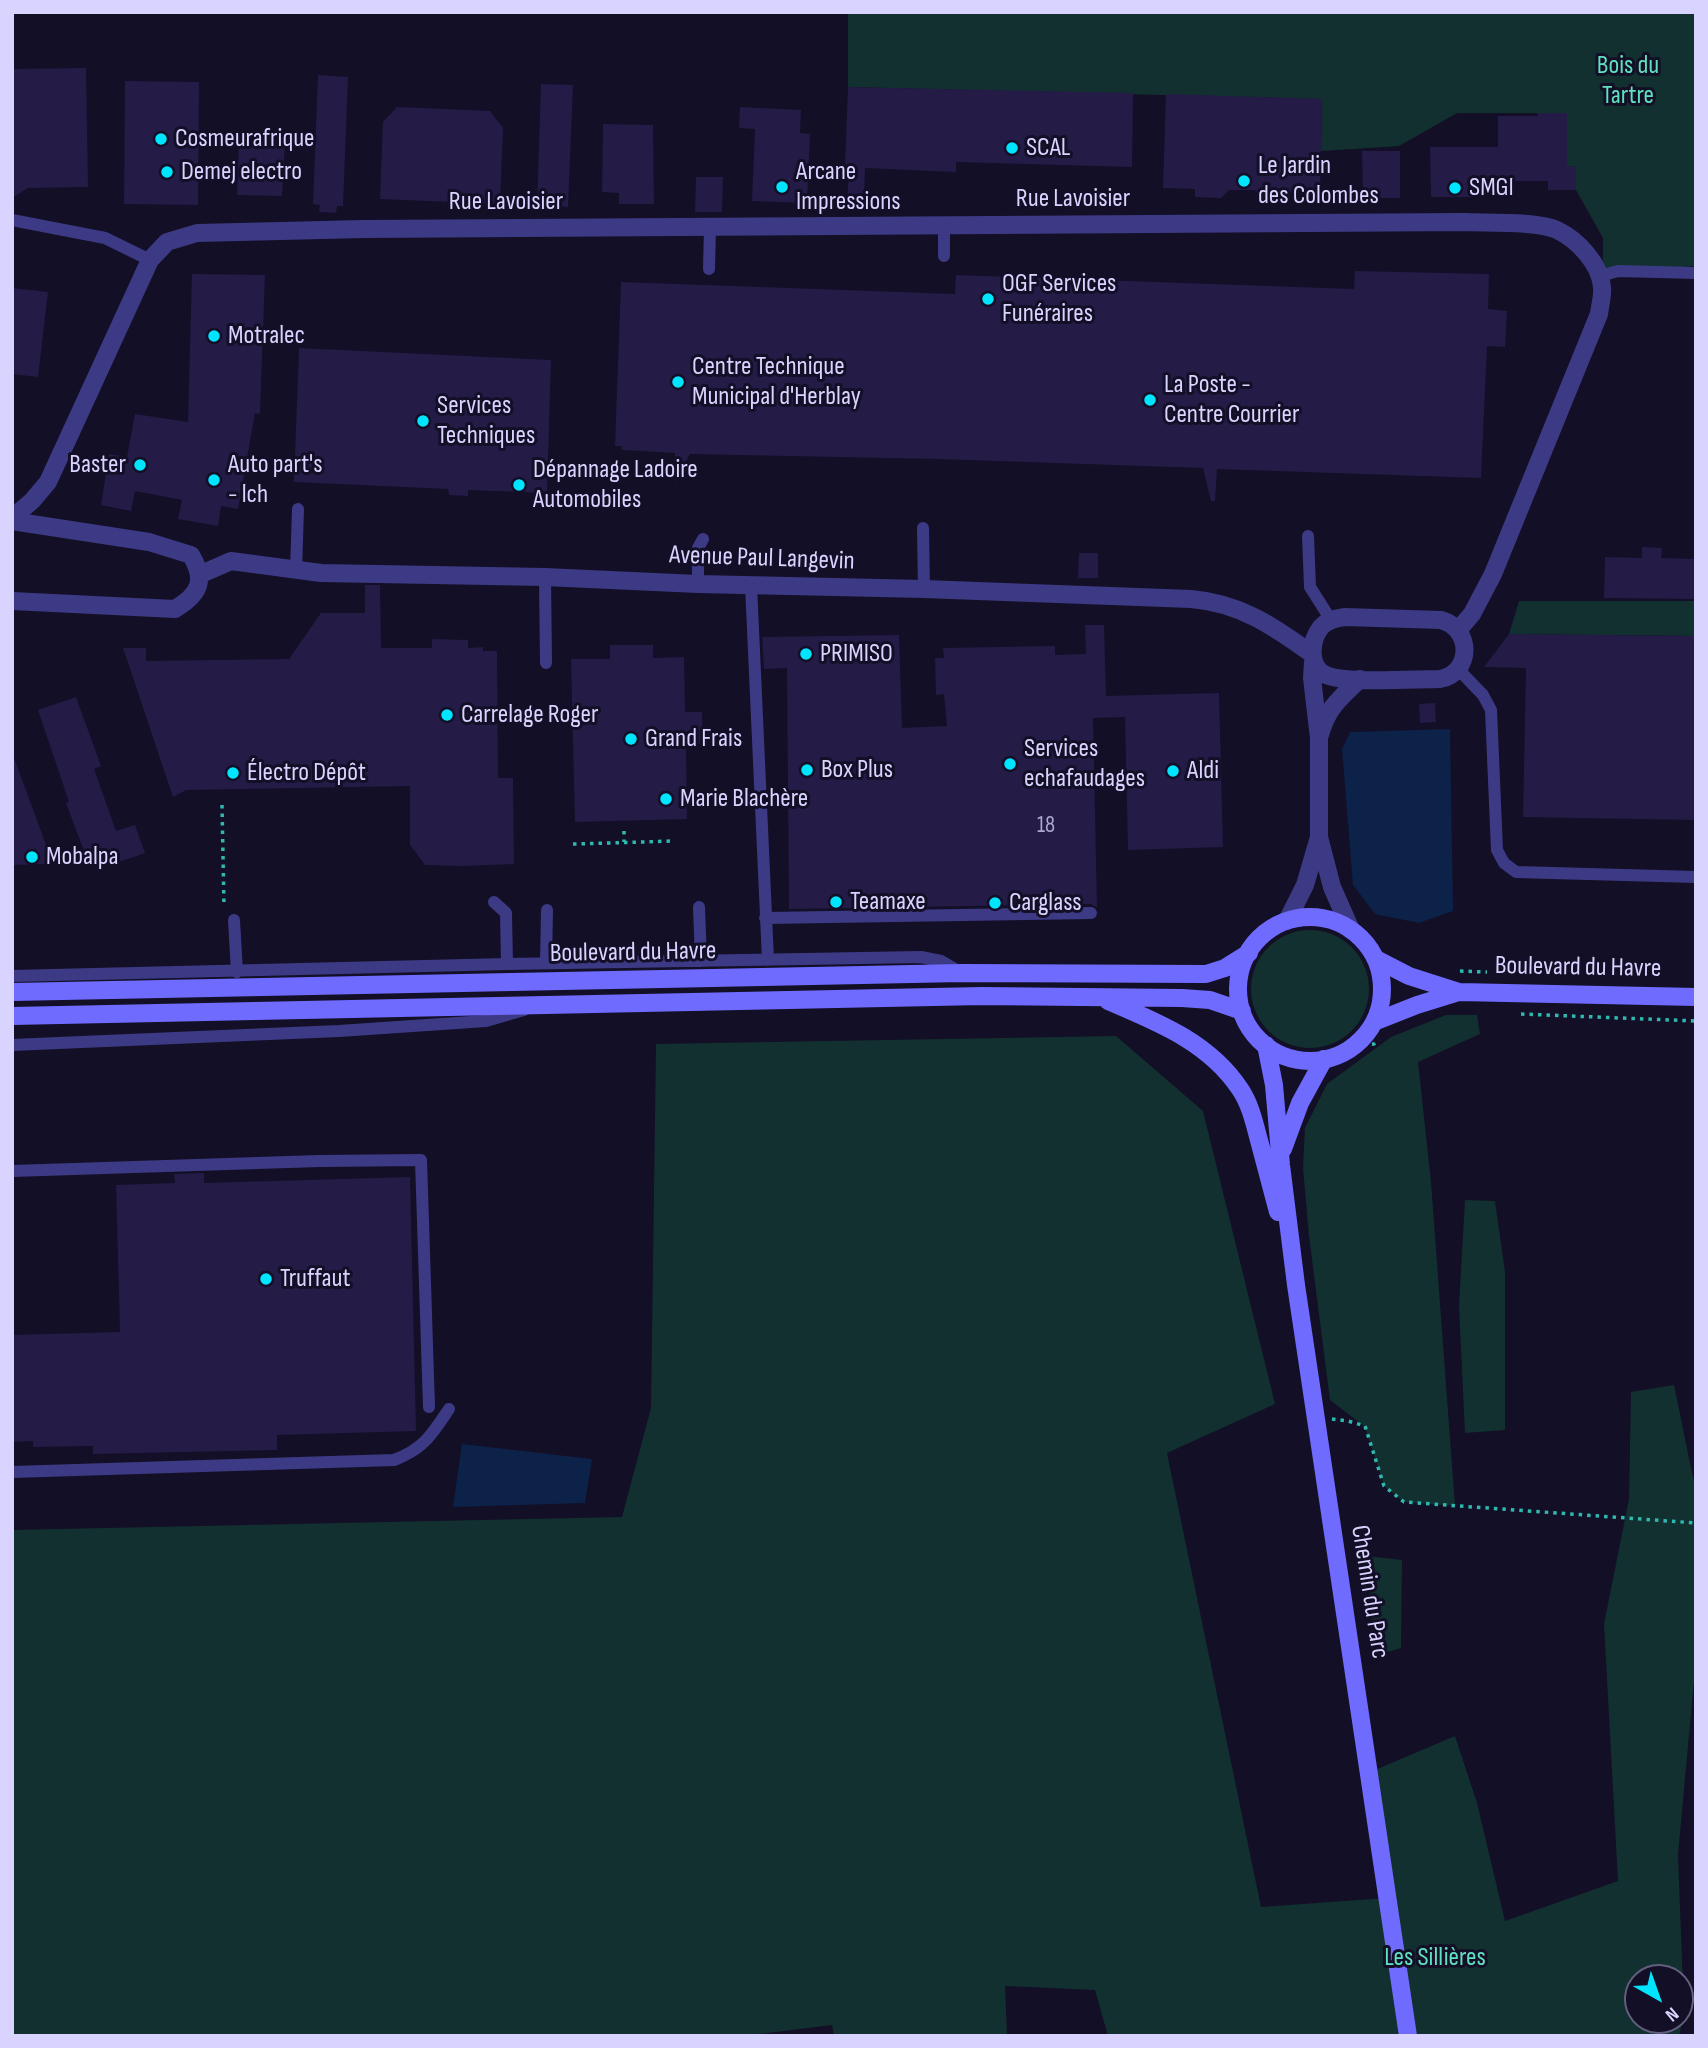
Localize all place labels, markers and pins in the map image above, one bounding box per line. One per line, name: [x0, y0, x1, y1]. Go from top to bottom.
place label: Cosmeurafrique: [175, 123, 315, 155]
marker: Cosmeurafrique: [153, 131, 169, 147]
place label: SCAL: [1026, 132, 1070, 164]
marker: SCAL: [1004, 140, 1020, 156]
place label: Le Jardin des Colombes: [1258, 150, 1379, 212]
place label: Demej electro: [181, 156, 302, 188]
place label: Arcane Impressions: [796, 156, 901, 218]
marker: Demej electro: [159, 164, 175, 180]
place label: SMGI: [1469, 172, 1514, 204]
marker: Le Jardin des Colombes: [1236, 173, 1252, 189]
marker: Arcane Impressions: [774, 179, 790, 195]
marker: SMGI: [1447, 180, 1463, 196]
place label: OGF Services Funéraires: [1002, 268, 1116, 330]
marker: OGF Services Funéraires: [980, 291, 996, 307]
place label: Motralec: [228, 320, 305, 352]
marker: Motralec: [206, 328, 222, 344]
place label: Centre Technique Municipal d'Herblay: [692, 351, 861, 412]
place label: La Poste - Centre Courrier: [1164, 369, 1299, 430]
marker: Centre Technique Municipal d'Herblay: [670, 374, 686, 390]
place label: Services Techniques: [437, 390, 535, 452]
marker: La Poste - Centre Courrier: [1142, 392, 1158, 408]
marker: Services Techniques: [415, 413, 431, 429]
place label: Baster: [69, 449, 126, 481]
place label: Auto part's - lch: [228, 449, 323, 510]
place label: Dépannage Ladoire Automobiles: [533, 454, 698, 516]
marker: Baster: [132, 457, 148, 473]
marker: Auto part's - lch: [206, 472, 222, 488]
marker: Dépannage Ladoire Automobiles: [511, 477, 527, 493]
place label: PRIMISO: [820, 638, 893, 670]
marker: PRIMISO: [798, 646, 814, 662]
place label: Carrelage Roger: [461, 699, 598, 731]
marker: Carrelage Roger: [439, 707, 455, 723]
place label: Grand Frais: [645, 723, 742, 755]
marker: Grand Frais: [623, 731, 639, 747]
place label: Services echafaudages: [1024, 733, 1145, 794]
place label: Box Plus: [821, 754, 893, 786]
place label: Aldi: [1187, 755, 1219, 787]
marker: Services echafaudages: [1002, 756, 1018, 772]
place label: Électro Dépôt: [247, 757, 366, 789]
marker: Box Plus: [799, 762, 815, 778]
marker: Aldi: [1165, 763, 1181, 779]
marker: Électro Dépôt: [225, 765, 241, 781]
place label: Marie Blachère: [680, 783, 808, 815]
marker: Marie Blachère: [658, 791, 674, 807]
place label: Mobalpa: [46, 841, 119, 873]
marker: Mobalpa: [24, 849, 40, 865]
place label: Teamaxe: [850, 886, 926, 918]
place label: Carglass: [1009, 887, 1082, 919]
marker: Teamaxe: [828, 894, 844, 910]
marker: Carglass: [987, 895, 1003, 911]
place label: Truffaut: [280, 1263, 350, 1295]
marker: Truffaut: [258, 1271, 274, 1287]

